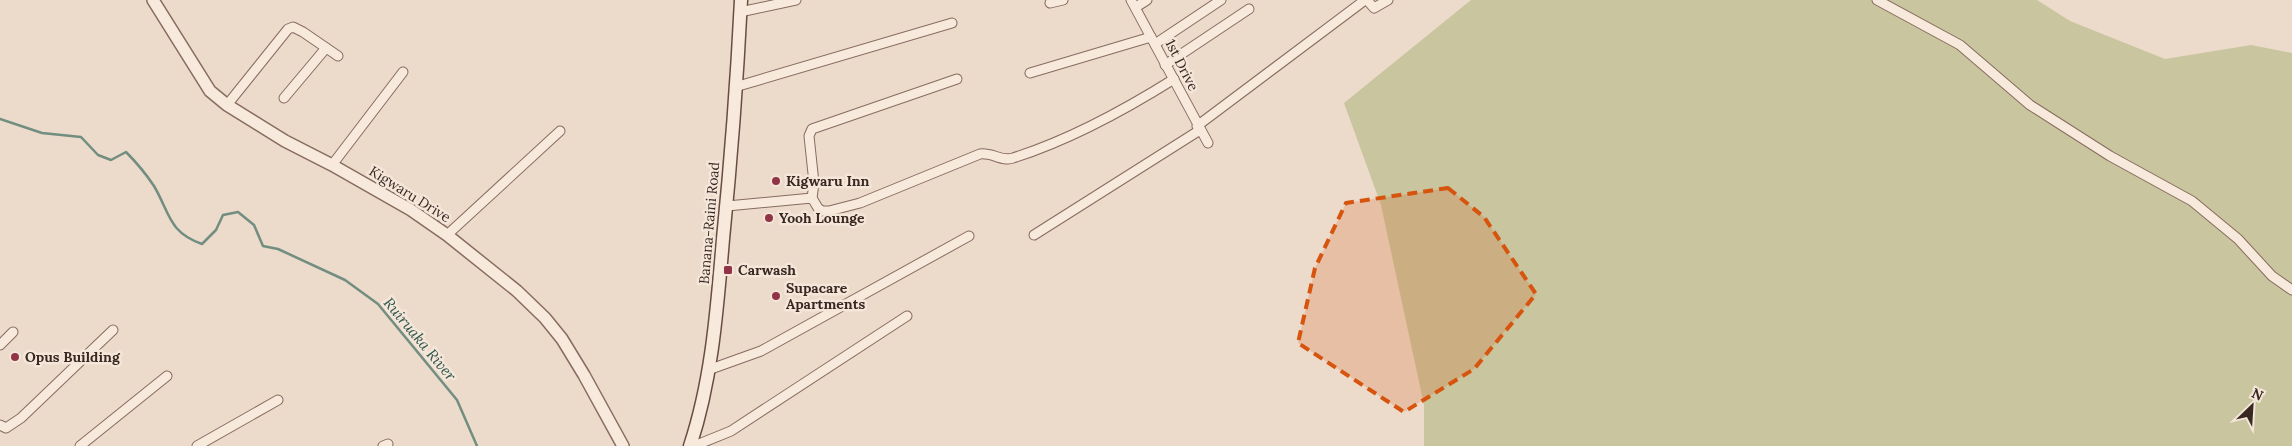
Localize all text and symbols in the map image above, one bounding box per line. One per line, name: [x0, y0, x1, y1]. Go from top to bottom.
street label: 1st Drive: [1161, 36, 1203, 94]
street label: Banana-Raini Road: [695, 161, 723, 285]
street label: Kigwaru Drive: [366, 162, 454, 226]
place label: Kigwaru Inn: [786, 172, 870, 190]
marker: Kigwaru Inn: [770, 175, 782, 187]
place label: Yooh Lounge: [779, 209, 865, 227]
marker: Yooh Lounge: [763, 212, 775, 224]
place label: Carwash: [738, 261, 796, 279]
marker: Carwash: [722, 264, 734, 276]
place label: Supacare Apartments: [786, 279, 865, 313]
marker: Supacare Apartments: [770, 290, 782, 302]
water label: Ruiruaka River: [380, 293, 461, 385]
place label: Opus Building: [25, 348, 121, 366]
marker: Opus Building: [9, 351, 21, 363]
north arrow: [2227, 381, 2277, 431]
text: N: [2249, 384, 2266, 405]

